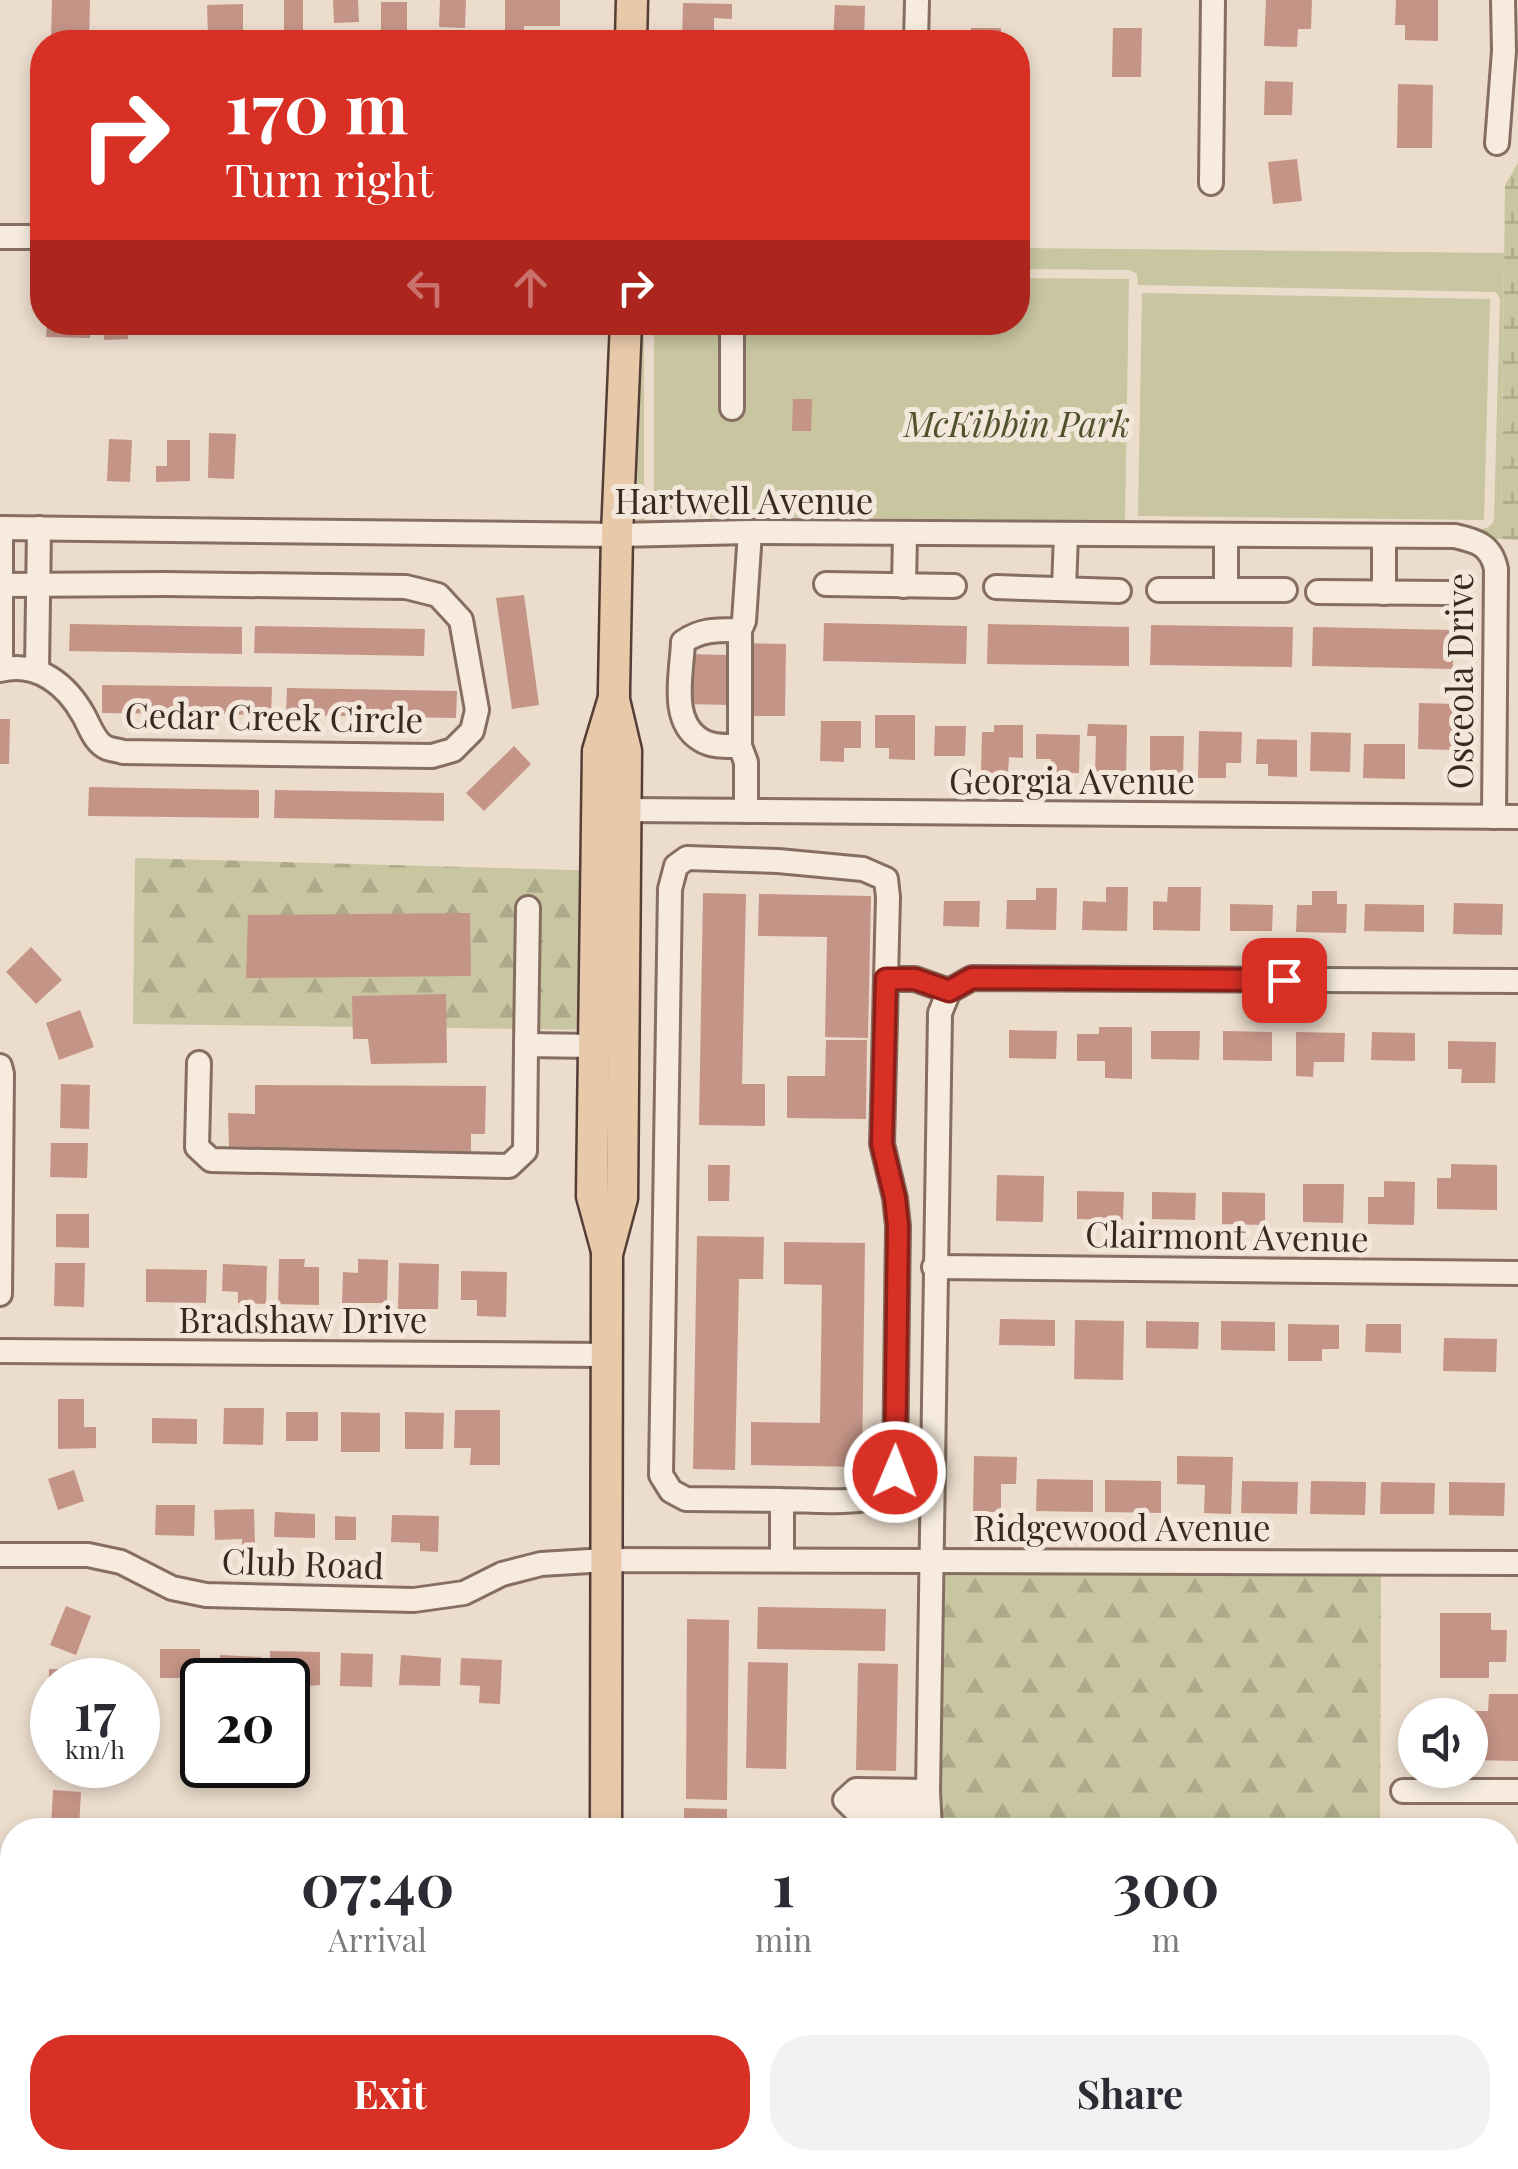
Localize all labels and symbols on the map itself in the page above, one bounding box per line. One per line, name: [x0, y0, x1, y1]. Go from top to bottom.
park label: McKibbin Park: [902, 399, 1130, 446]
street label: Hartwell Avenue: [614, 476, 874, 523]
street label: Osceola Drive: [1435, 573, 1482, 789]
street label: Cedar Creek Circle: [124, 690, 424, 742]
street label: Georgia Avenue: [949, 756, 1195, 803]
pin: [1242, 938, 1327, 1023]
street label: Clairmont Avenue: [1085, 1209, 1369, 1261]
street label: Bradshaw Drive: [179, 1295, 427, 1342]
position arrow: [843, 1420, 947, 1524]
street label: Ridgewood Avenue: [973, 1503, 1271, 1550]
street label: Club Road: [221, 1536, 385, 1588]
speed limit sign: 20: [180, 1658, 310, 1788]

